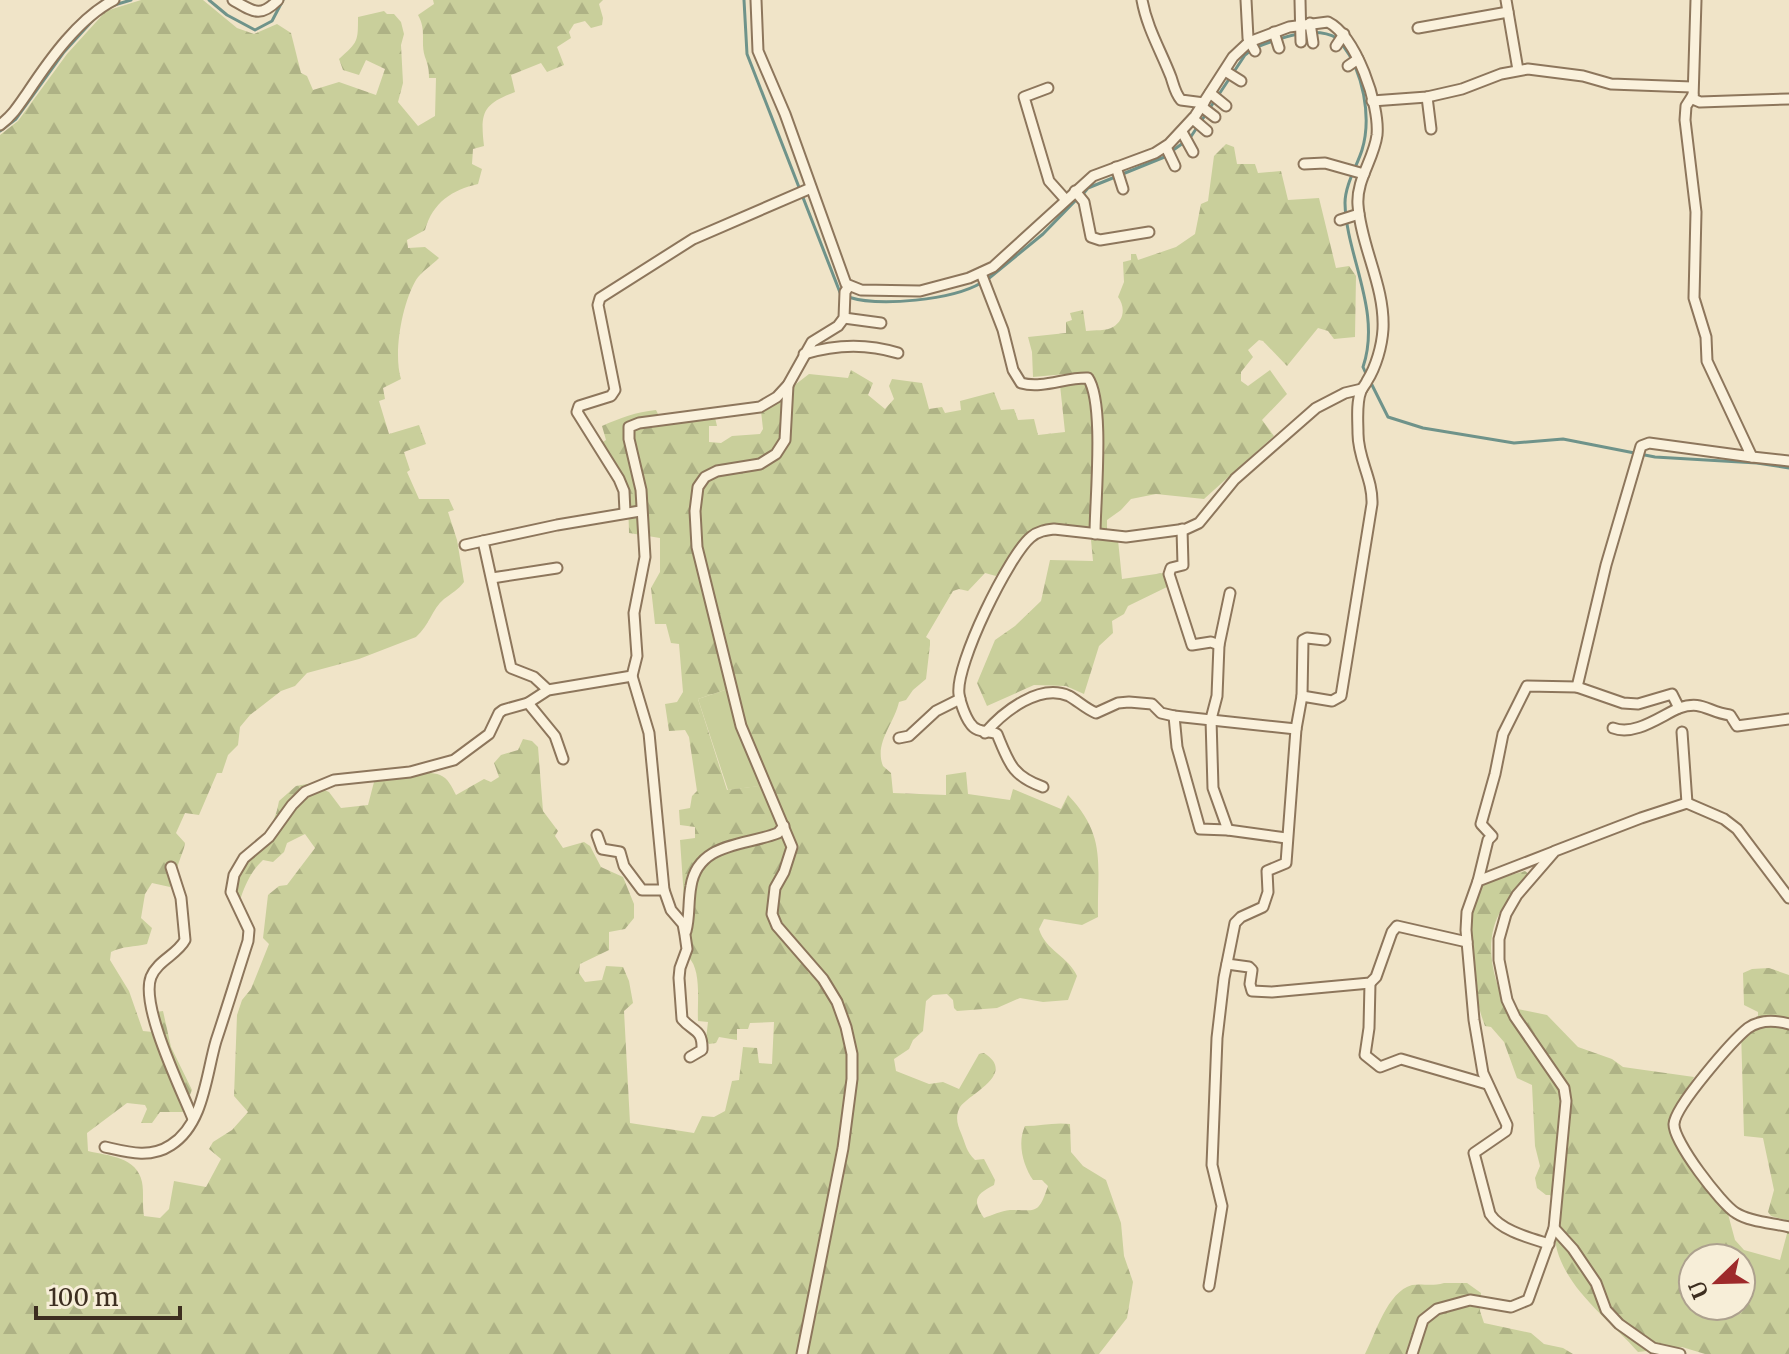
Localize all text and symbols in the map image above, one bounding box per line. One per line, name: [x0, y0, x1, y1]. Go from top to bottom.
north arrow: [1677, 1242, 1757, 1322]
scale bar: [36, 1270, 180, 1320]
text: U: [1682, 1276, 1715, 1303]
text: 100 m: [48, 1282, 119, 1313]

